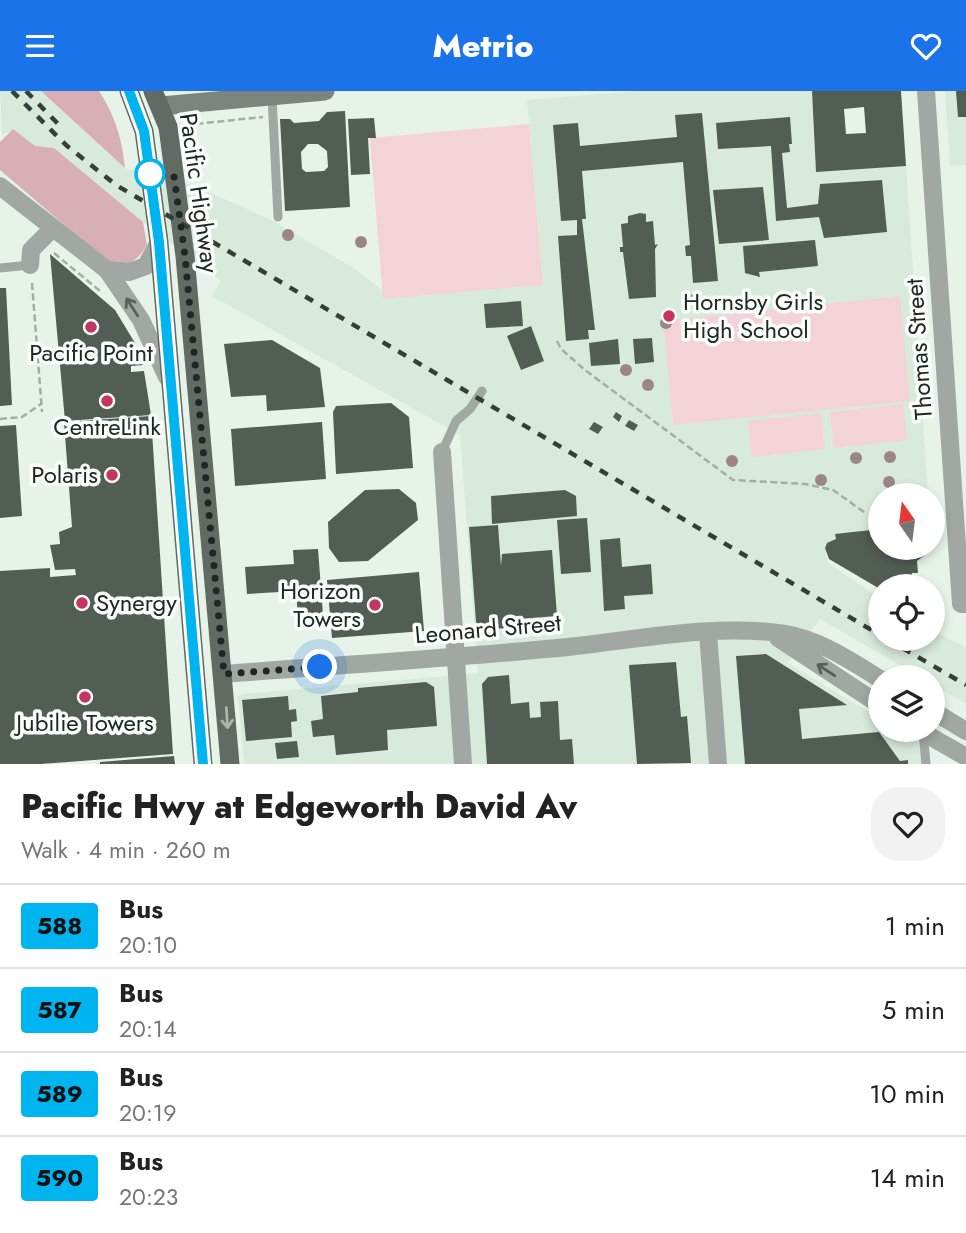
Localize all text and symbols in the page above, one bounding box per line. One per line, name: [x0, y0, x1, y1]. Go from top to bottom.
text: Metrio: [432, 23, 534, 69]
icon: menu: [21, 27, 59, 65]
icon: heart: [907, 27, 945, 65]
street label: Pacific Highway: [171, 111, 228, 276]
unlabelled marker: [135, 159, 165, 189]
street label: Thomas Street: [896, 277, 941, 421]
place label: Hornsby Girls High School: [683, 284, 823, 347]
one-way arrow: [125, 297, 139, 317]
marker: Hornsby Girls High School: [661, 308, 677, 324]
marker: Pacific Point: [83, 319, 99, 335]
place label: Pacific Point: [29, 335, 153, 370]
marker: CentreLink: [99, 393, 115, 409]
place label: CentreLink: [53, 409, 161, 444]
place label: Polaris: [31, 457, 98, 492]
marker: Polaris: [104, 467, 120, 483]
north arrow: [868, 483, 945, 560]
map controls: [868, 483, 945, 742]
place label: Horizon Towers: [280, 573, 361, 636]
button: locate: [868, 574, 945, 651]
place label: Synergy: [96, 585, 177, 620]
marker: Synergy: [74, 595, 90, 611]
marker: Horizon Towers: [367, 597, 383, 613]
street label: Leonard Street: [413, 605, 563, 652]
your location: [302, 649, 337, 684]
one-way arrow: [816, 663, 836, 677]
button: layers: [868, 665, 945, 742]
marker: Jubilie Towers: [77, 689, 93, 705]
place label: Jubilie Towers: [13, 705, 154, 740]
one-way arrow: [221, 707, 234, 729]
text: Pacific Hwy at Edgeworth David Av: [21, 783, 577, 830]
button: heart: [871, 787, 945, 861]
text: Walk · 4 min · 260 m: [21, 833, 231, 867]
text: Bus: [119, 890, 163, 928]
text: 1 min: [885, 907, 945, 945]
text: 588: [37, 908, 82, 943]
text: 20:10: [119, 928, 177, 962]
text: Bus: [119, 974, 163, 1012]
text: 5 min: [882, 991, 945, 1029]
text: 587: [37, 992, 82, 1027]
text: 20:14: [119, 1012, 177, 1046]
text: Bus: [119, 1058, 163, 1096]
text: 10 min: [869, 1075, 945, 1113]
text: 589: [36, 1076, 83, 1111]
text: 20:19: [119, 1096, 176, 1130]
text: Bus: [119, 1142, 163, 1180]
text: 14 min: [870, 1159, 945, 1197]
text: 590: [36, 1160, 83, 1195]
text: 20:23: [119, 1180, 178, 1214]

